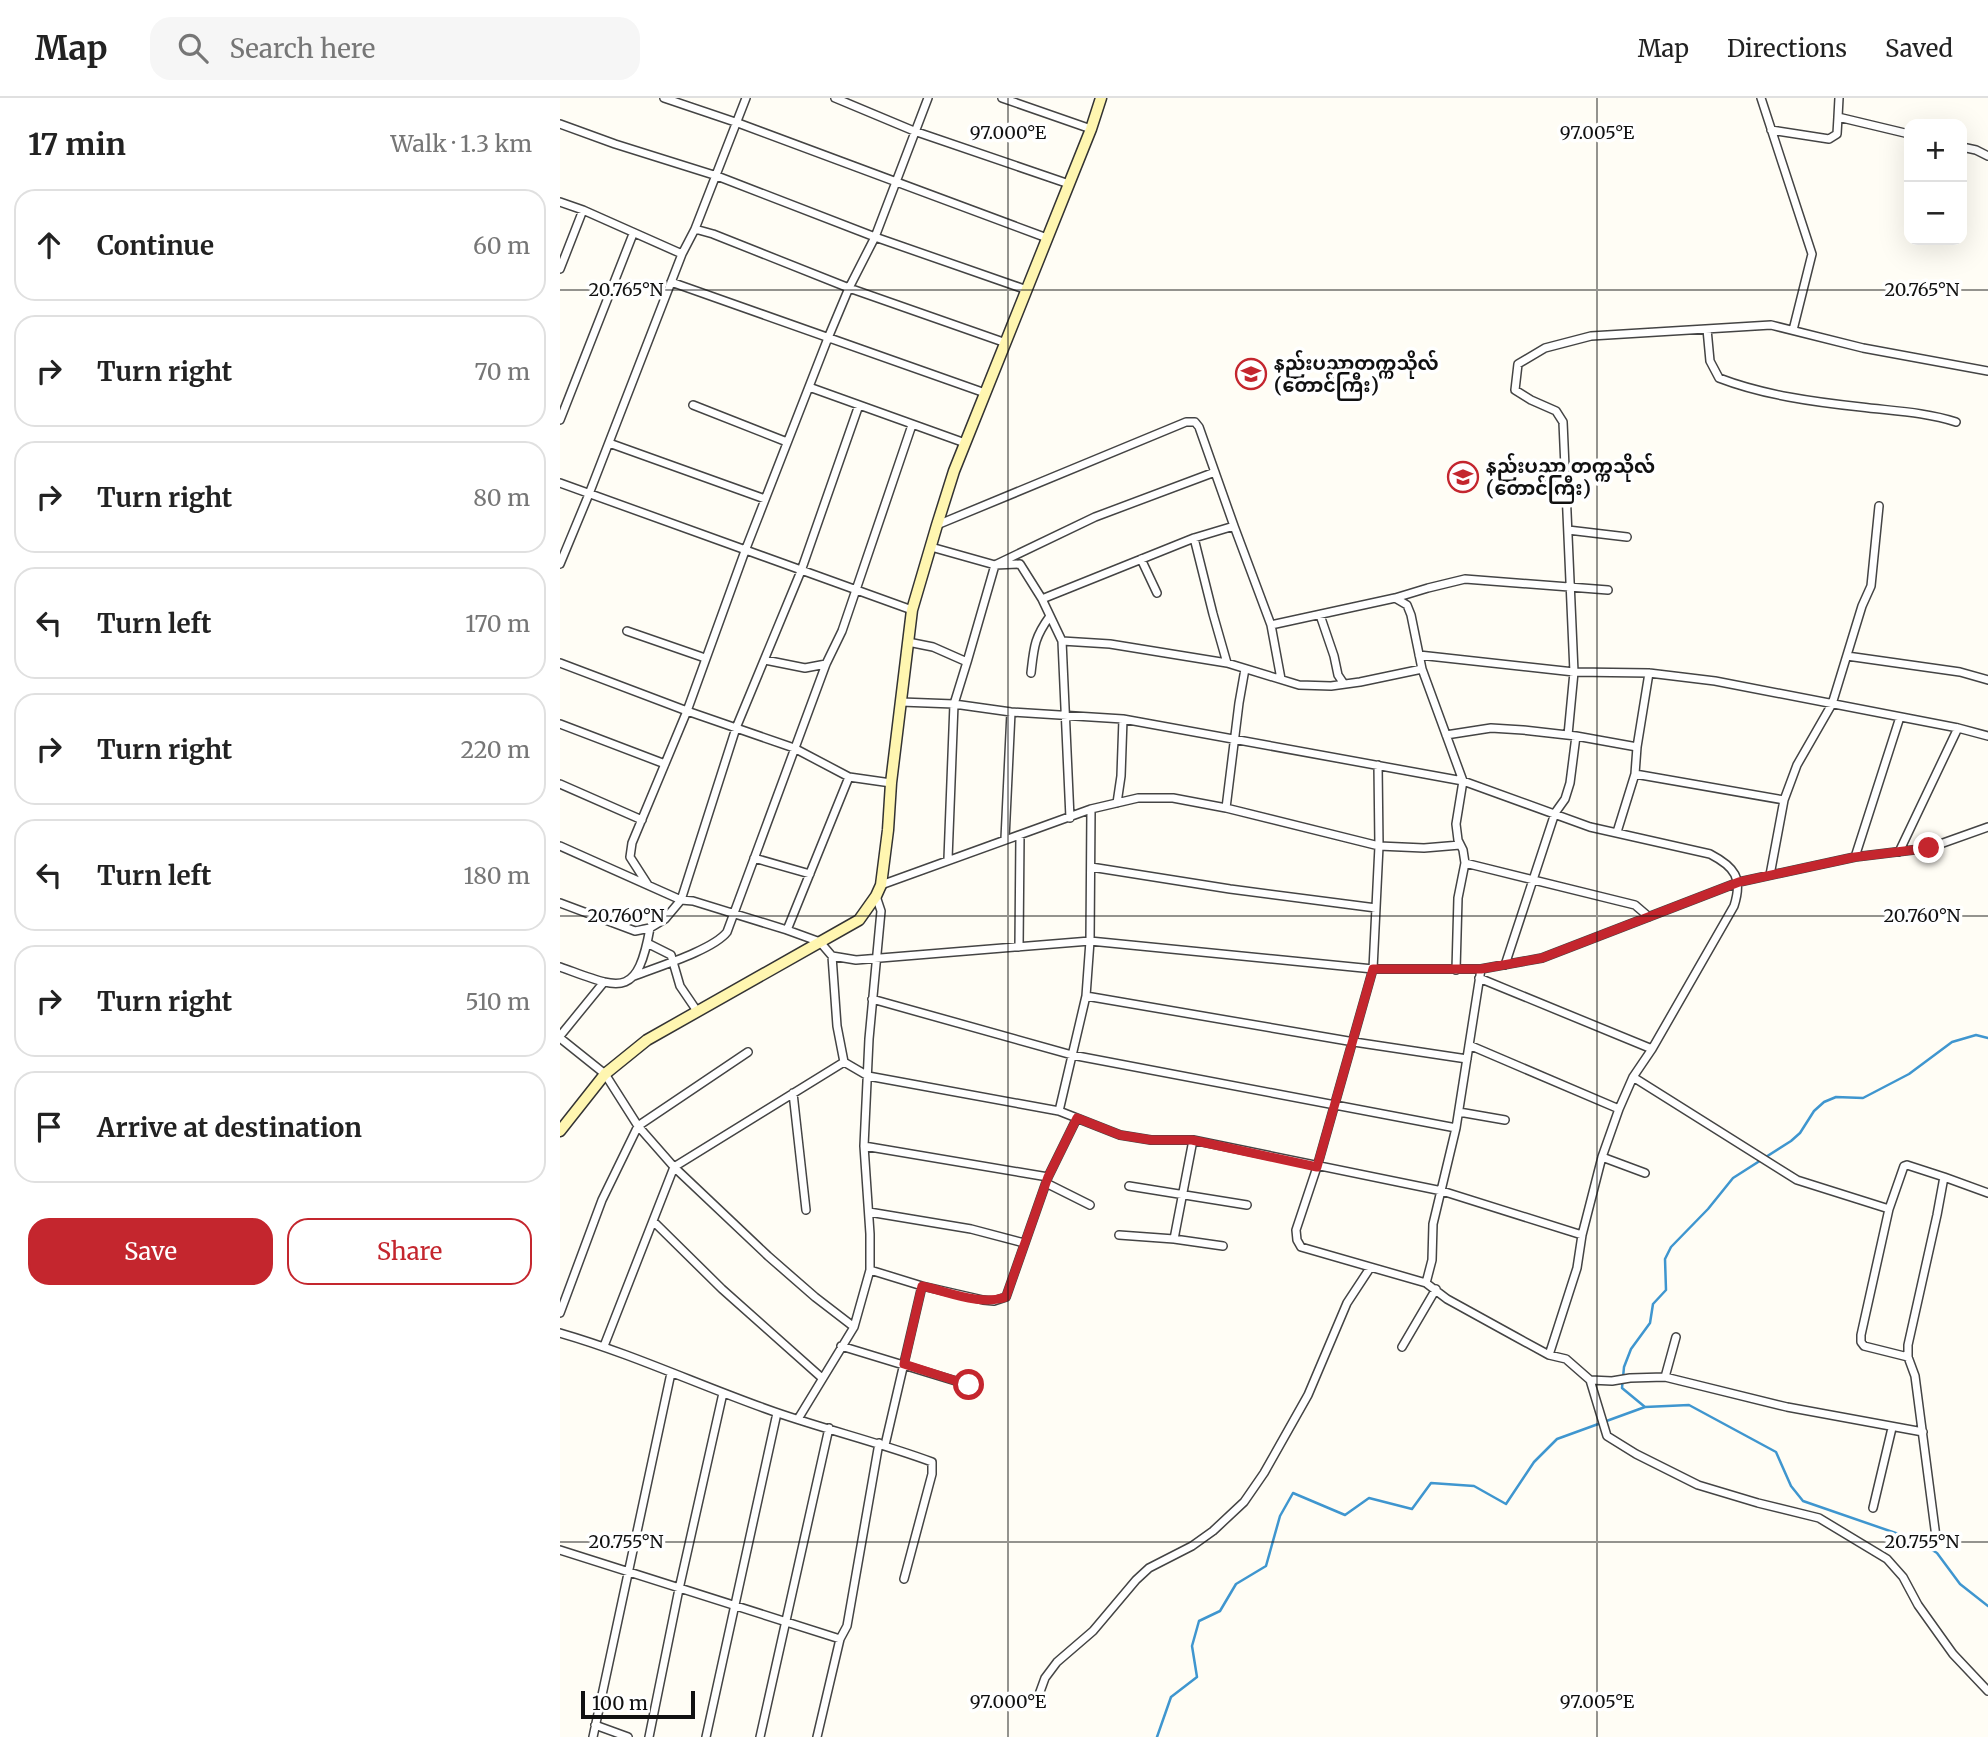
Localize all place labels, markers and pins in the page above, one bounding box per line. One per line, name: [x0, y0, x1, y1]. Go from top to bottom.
place label: နည်းပညာတက္ကသိုလ် (တောင်ကြီး): [1274, 350, 1439, 401]
school or university icon: နည်းပညာတက္ကသိုလ် (တောင်ကြီး): [1234, 357, 1268, 391]
place label: နည်းပညာ တက္ကသိုလ် (တောင်ကြီး): [1486, 453, 1655, 504]
school or university icon: နည်းပညာ တက္ကသိုလ် (တောင်ကြီး): [1446, 460, 1480, 494]

